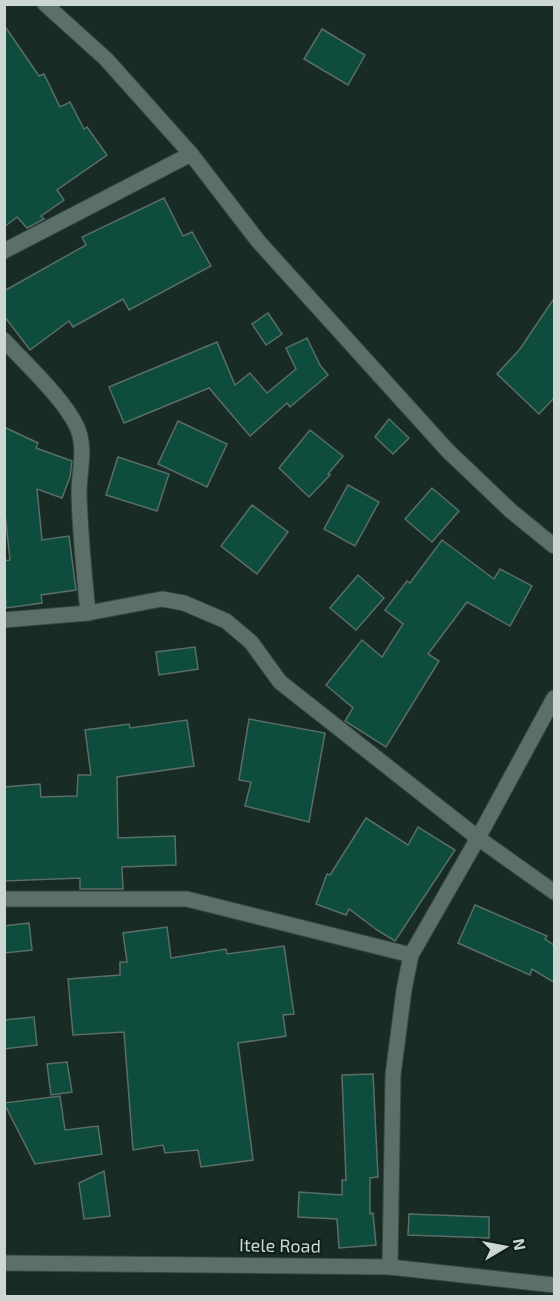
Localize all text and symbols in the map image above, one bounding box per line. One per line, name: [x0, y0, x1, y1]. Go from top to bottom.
north arrow: [475, 1217, 535, 1277]
street label: Itele Road: [239, 1233, 321, 1257]
text: N: [510, 1237, 531, 1252]

